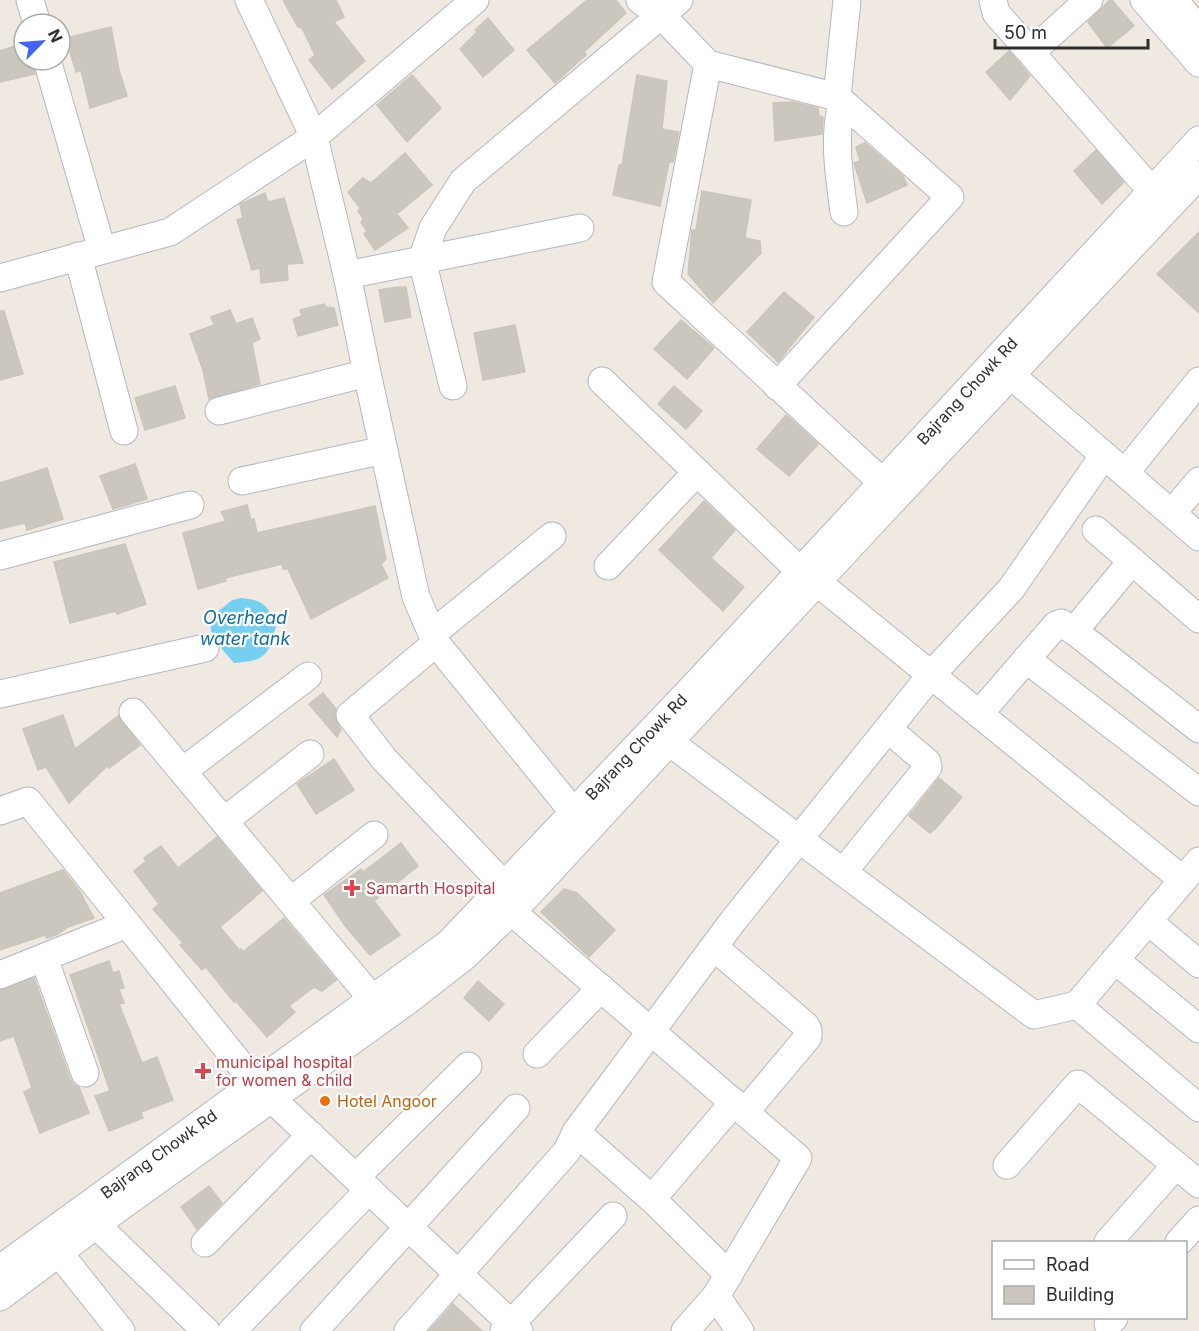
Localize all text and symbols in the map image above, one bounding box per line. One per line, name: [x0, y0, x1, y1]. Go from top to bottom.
north arrow: [12, 12, 72, 72]
scale bar: [995, 12, 1148, 50]
text: 50 m: [1004, 22, 1047, 43]
text: N: [44, 26, 67, 45]
street label: Bajrang Chowk Rd: [913, 333, 1021, 449]
water label: Overhead water tank: [200, 607, 291, 649]
street label: Bajrang Chowk Rd: [581, 690, 691, 804]
place label: Samarth Hospital: [366, 878, 496, 898]
marker: Samarth Hospital: [343, 879, 361, 897]
place label: municipal hospital for women & child: [216, 1052, 352, 1090]
marker: municipal hospital for women & child: [194, 1062, 212, 1080]
place label: Hotel Angoor: [337, 1091, 437, 1111]
marker: Hotel Angoor: [318, 1094, 332, 1108]
street label: Bajrang Chowk Rd: [97, 1105, 221, 1203]
legend: [992, 1241, 1187, 1319]
text: Road: [1046, 1254, 1089, 1275]
text: Building: [1046, 1284, 1114, 1305]

